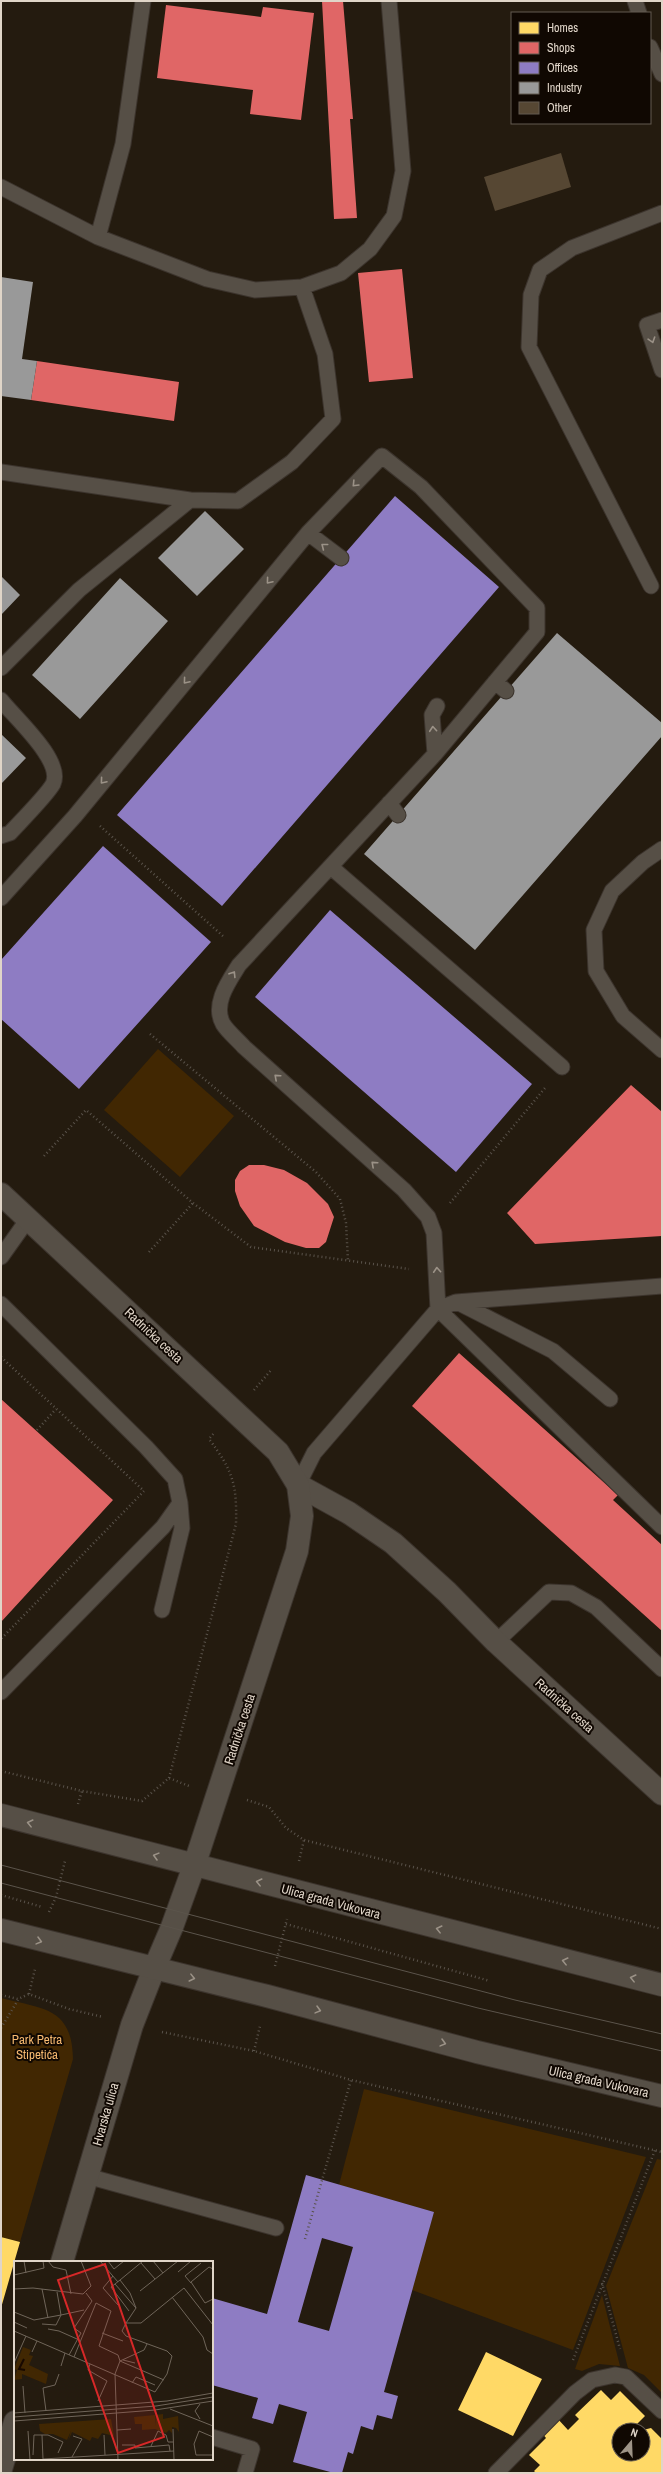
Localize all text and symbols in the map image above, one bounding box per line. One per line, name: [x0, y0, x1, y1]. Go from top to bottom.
legend: [511, 12, 651, 124]
text: Homes: [547, 20, 578, 36]
text: Shops: [547, 40, 575, 56]
text: Offices: [547, 60, 578, 76]
text: Industry: [547, 80, 582, 96]
text: Other: [547, 100, 572, 116]
one-way arrow: [648, 337, 656, 344]
one-way arrow: [352, 479, 360, 487]
one-way arrow: [322, 544, 329, 551]
one-way arrow: [266, 576, 273, 584]
one-way arrow: [183, 677, 190, 684]
one-way arrow: [429, 726, 438, 732]
one-way arrow: [101, 777, 108, 784]
one-way arrow: [229, 971, 236, 978]
one-way arrow: [275, 1075, 282, 1082]
one-way arrow: [371, 1161, 379, 1169]
one-way arrow: [433, 1267, 442, 1273]
street label: Radnička cesta: [121, 1304, 186, 1367]
street label: Radnička cesta: [532, 1674, 598, 1736]
street label: Radnička cesta: [220, 1692, 259, 1767]
one-way arrow: [27, 1819, 34, 1827]
one-way arrow: [153, 1852, 159, 1860]
one-way arrow: [256, 1879, 263, 1887]
street label: Ulica grada Vukovara: [279, 1880, 382, 1923]
one-way arrow: [436, 1925, 443, 1934]
one-way arrow: [35, 1936, 42, 1944]
one-way arrow: [562, 1958, 569, 1966]
one-way arrow: [188, 1973, 195, 1982]
one-way arrow: [629, 1975, 636, 1983]
one-way arrow: [314, 2005, 321, 2014]
park label: Park Petra Stipetića: [12, 2031, 62, 2063]
one-way arrow: [440, 2038, 447, 2047]
street label: Ulica grada Vukovara: [547, 2062, 651, 2101]
street label: Hvarska ulica: [88, 2081, 123, 2148]
inset map: [14, 2261, 213, 2460]
north arrow: [611, 2422, 651, 2462]
text: N: [629, 2425, 640, 2440]

